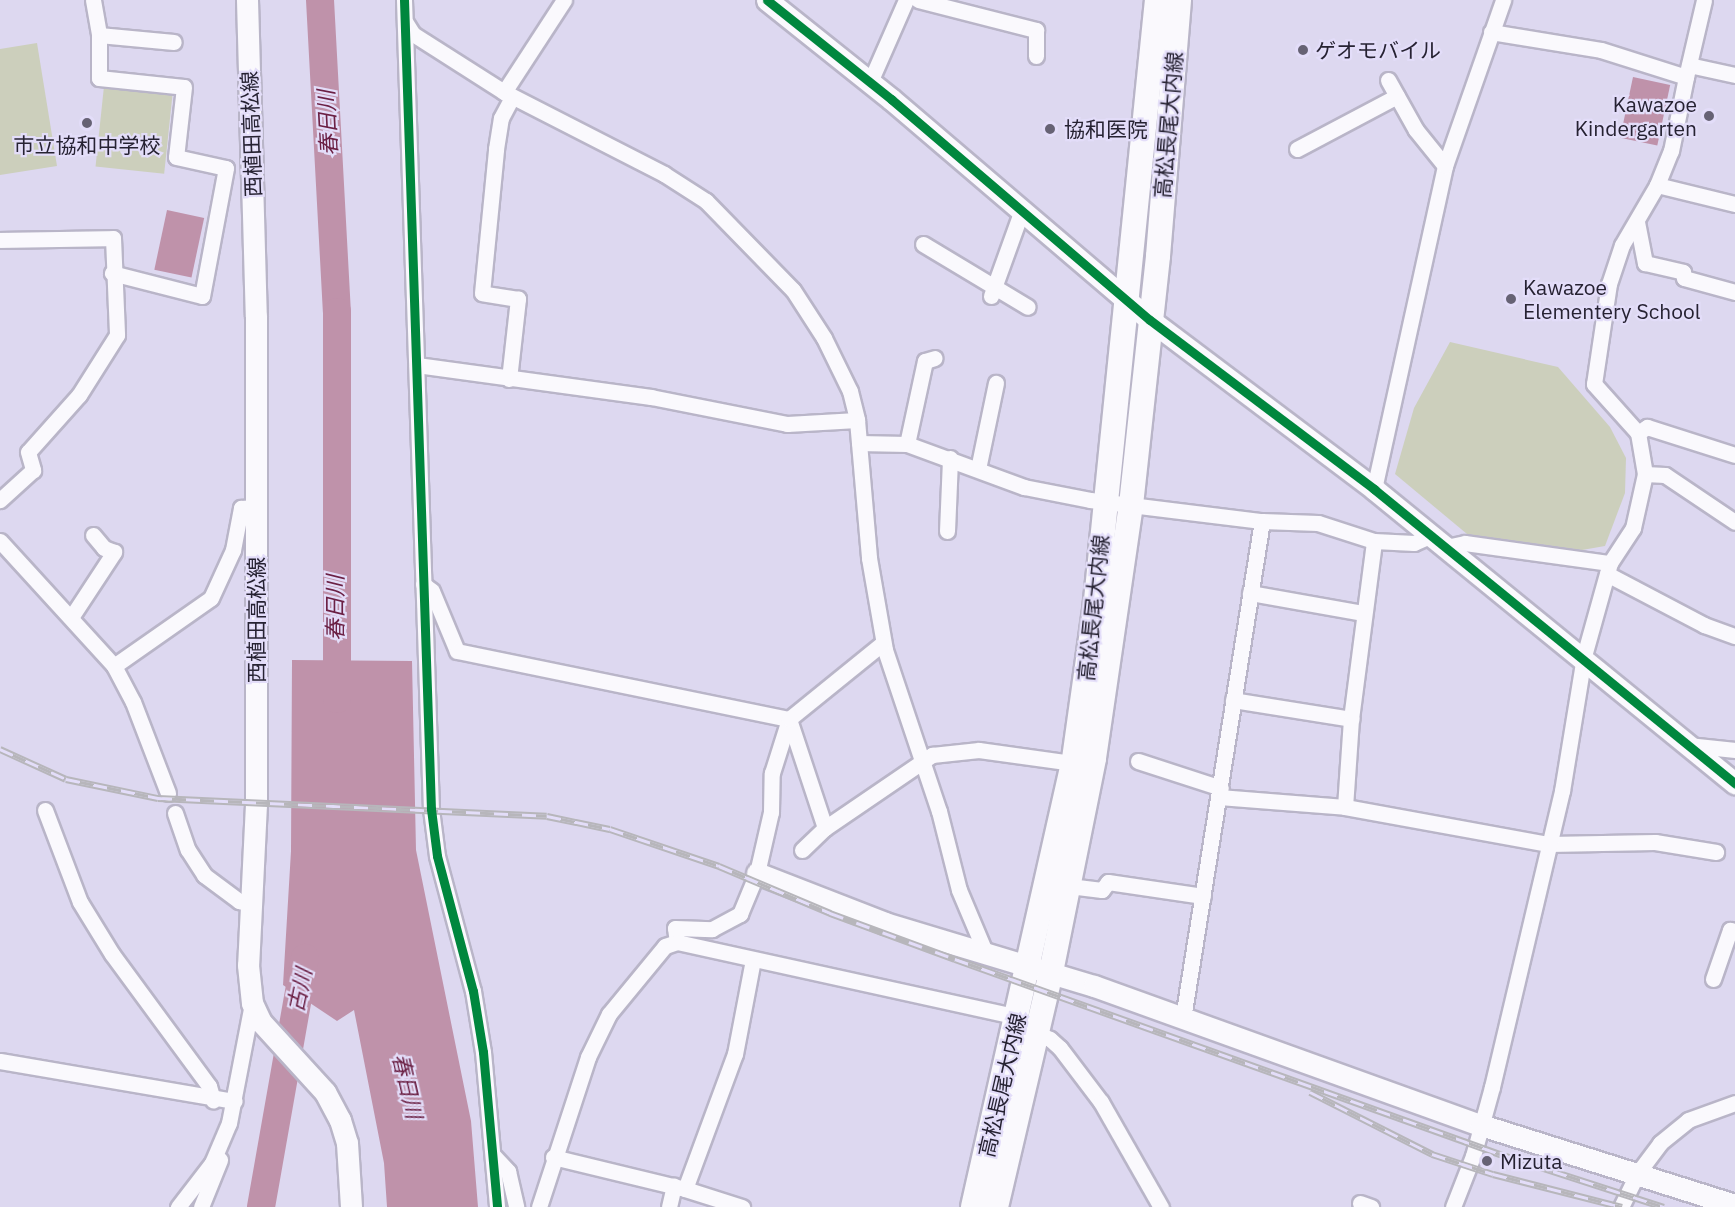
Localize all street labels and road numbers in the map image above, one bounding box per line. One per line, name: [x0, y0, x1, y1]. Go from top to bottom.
street label: 高松長尾大内線: [1149, 51, 1187, 199]
street label: 西植田高松線: [236, 71, 266, 197]
street label: 高松長尾大内線: [1073, 534, 1113, 682]
street label: 西植田高松線: [243, 557, 269, 683]
street label: 高松長尾大内線: [973, 1011, 1031, 1159]

